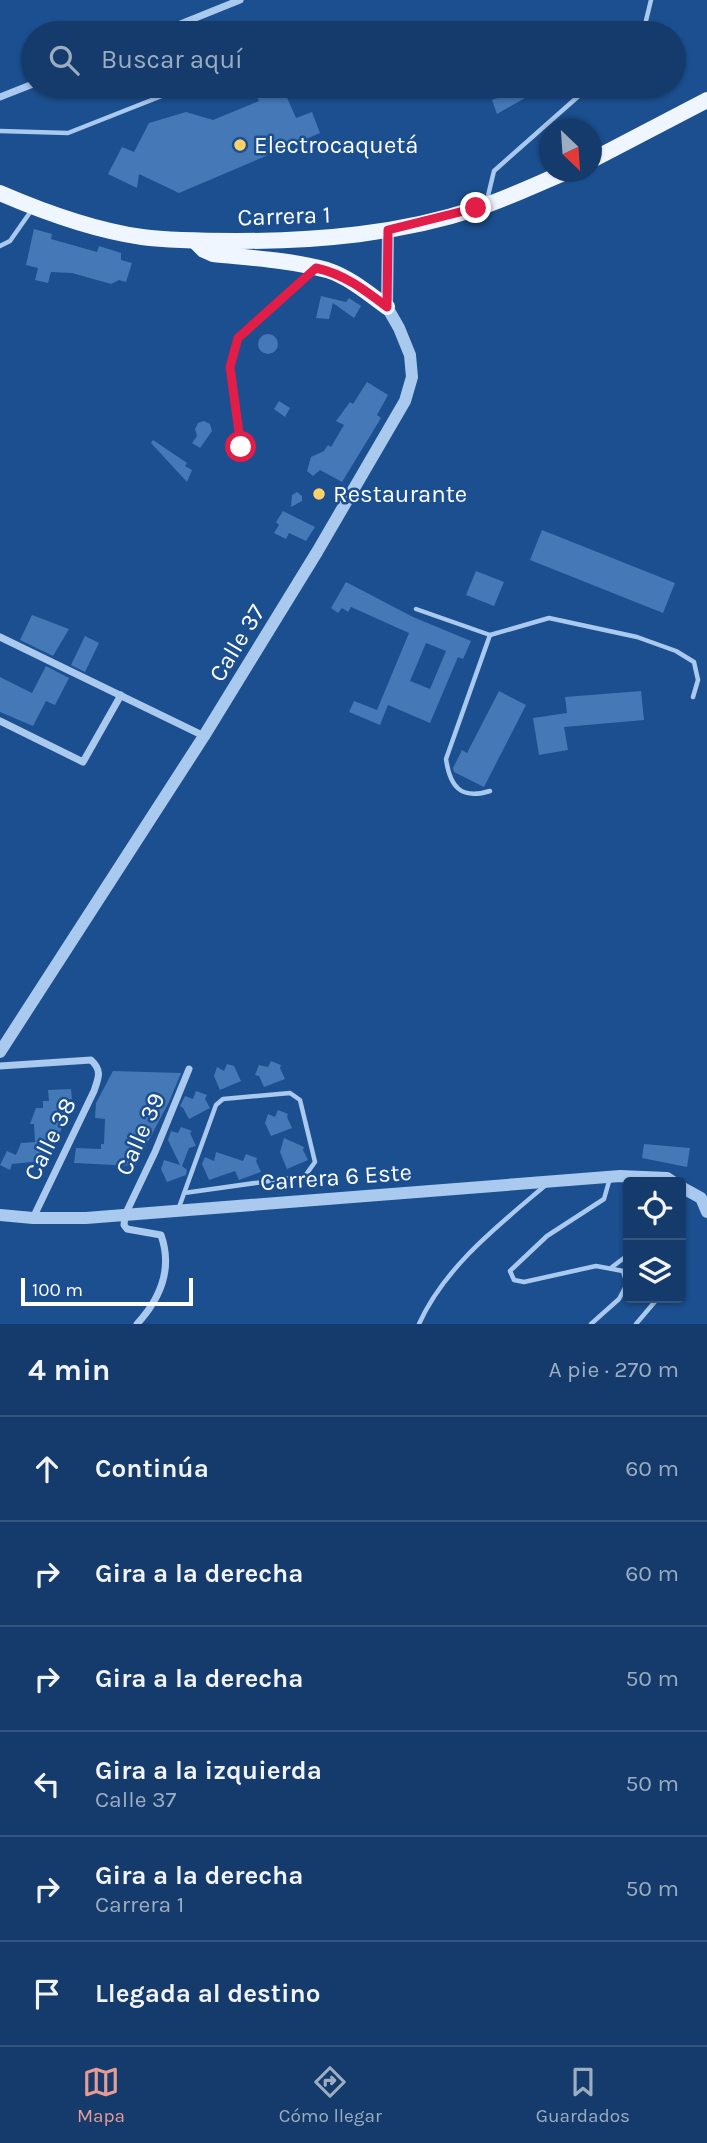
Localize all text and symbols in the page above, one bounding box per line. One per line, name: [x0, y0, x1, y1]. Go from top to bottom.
search box: [21, 21, 686, 98]
icon: search: [45, 41, 83, 79]
text: Buscar aquí: [101, 44, 243, 75]
north arrow: [539, 119, 602, 182]
place label: Electrocaquetá: [254, 131, 418, 159]
marker: Electrocaquetá: [232, 137, 248, 153]
route end: [460, 192, 491, 223]
street label: Carrera 1: [237, 200, 331, 232]
route start: [225, 431, 256, 462]
place label: Restaurante: [333, 480, 467, 508]
marker: Restaurante: [311, 486, 327, 502]
street label: Calle 37: [203, 599, 271, 687]
street label: Calle 39: [109, 1088, 171, 1180]
street label: Calle 38: [18, 1093, 82, 1185]
street label: Carrera 6 Este: [259, 1158, 413, 1196]
map controls: [623, 1177, 686, 1303]
button: locate: [623, 1177, 686, 1240]
button: layers: [623, 1240, 686, 1303]
scale bar: [21, 1275, 192, 1307]
text: 100 m: [32, 1279, 83, 1301]
text: 4 min: [28, 1352, 110, 1388]
text: A pie · 270 m: [548, 1356, 679, 1383]
icon: ahead: [28, 1450, 66, 1488]
text: Continúa: [95, 1453, 209, 1484]
text: 60 m: [625, 1455, 679, 1482]
icon: right: [28, 1555, 66, 1593]
text: Gira a la derecha: [95, 1558, 304, 1589]
text: 60 m: [625, 1560, 679, 1587]
icon: right: [28, 1660, 66, 1698]
text: Gira a la derecha: [95, 1663, 304, 1694]
text: 50 m: [625, 1665, 679, 1692]
text: Gira a la izquierda: [95, 1755, 322, 1786]
icon: left: [28, 1765, 66, 1803]
text: 50 m: [625, 1770, 679, 1797]
text: Calle 37: [95, 1786, 176, 1813]
text: Gira a la derecha: [95, 1860, 304, 1891]
icon: right: [28, 1870, 66, 1908]
text: 50 m: [625, 1875, 679, 1902]
text: Carrera 1: [95, 1891, 184, 1918]
icon: arrive: [28, 1975, 66, 2013]
text: Llegada al destino: [95, 1978, 321, 2009]
tab: Mapa: [77, 2063, 125, 2127]
tab: Cómo llegar: [279, 2063, 382, 2127]
tab: Guardados: [536, 2063, 630, 2127]

